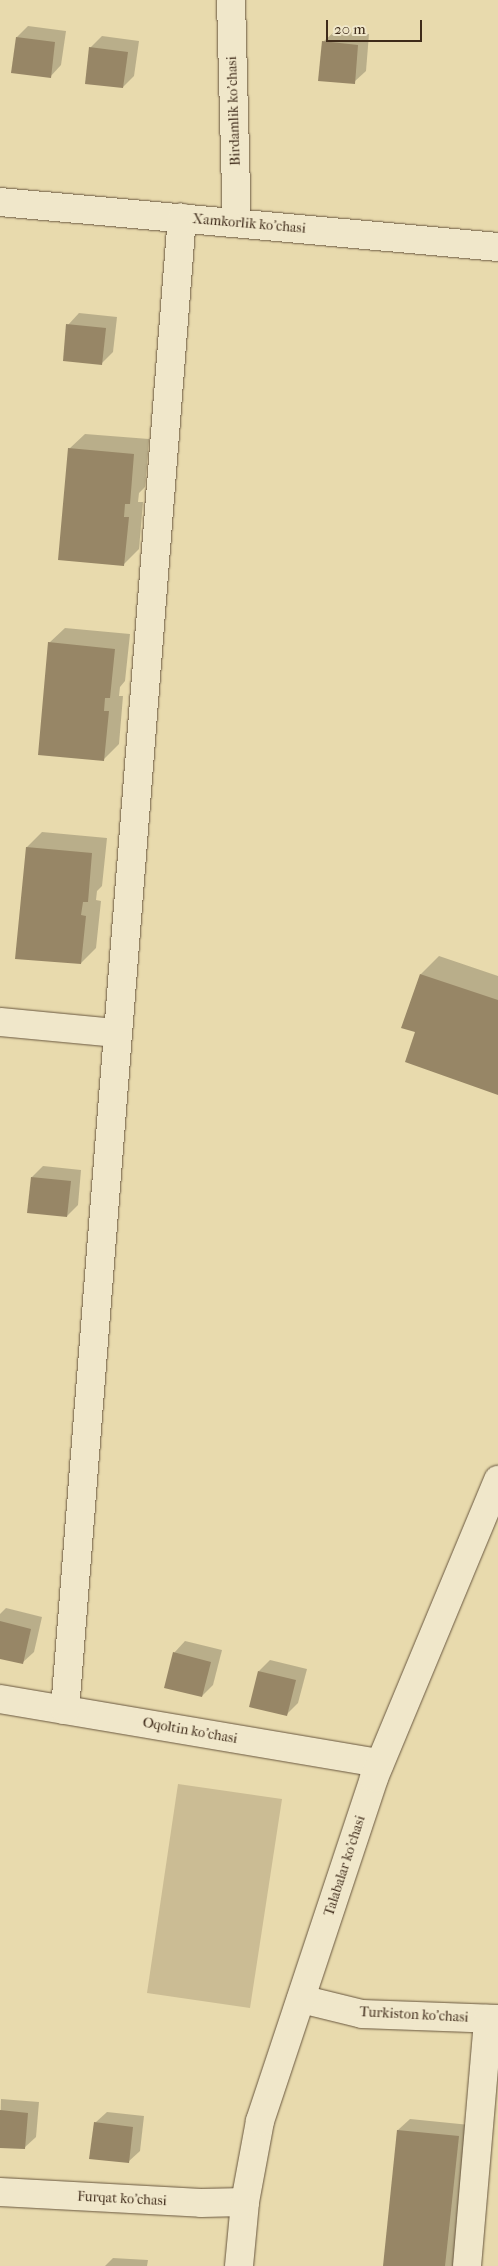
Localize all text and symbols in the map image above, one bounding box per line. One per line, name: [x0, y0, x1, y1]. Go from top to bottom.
scale bar: [328, 10, 424, 42]
text: 20 m: [334, 20, 366, 38]
street label: Birdamlik ko'chasi: [224, 56, 244, 166]
street label: Xamkorlik ko'chasi: [192, 211, 306, 237]
street label: Oqoltin ko'chasi: [141, 1714, 239, 1748]
street label: Talabalar ko'chasi: [321, 1814, 369, 1918]
street label: Turkiston ko'chasi: [359, 2004, 469, 2026]
street label: Furqat ko'chasi: [77, 2188, 167, 2210]

